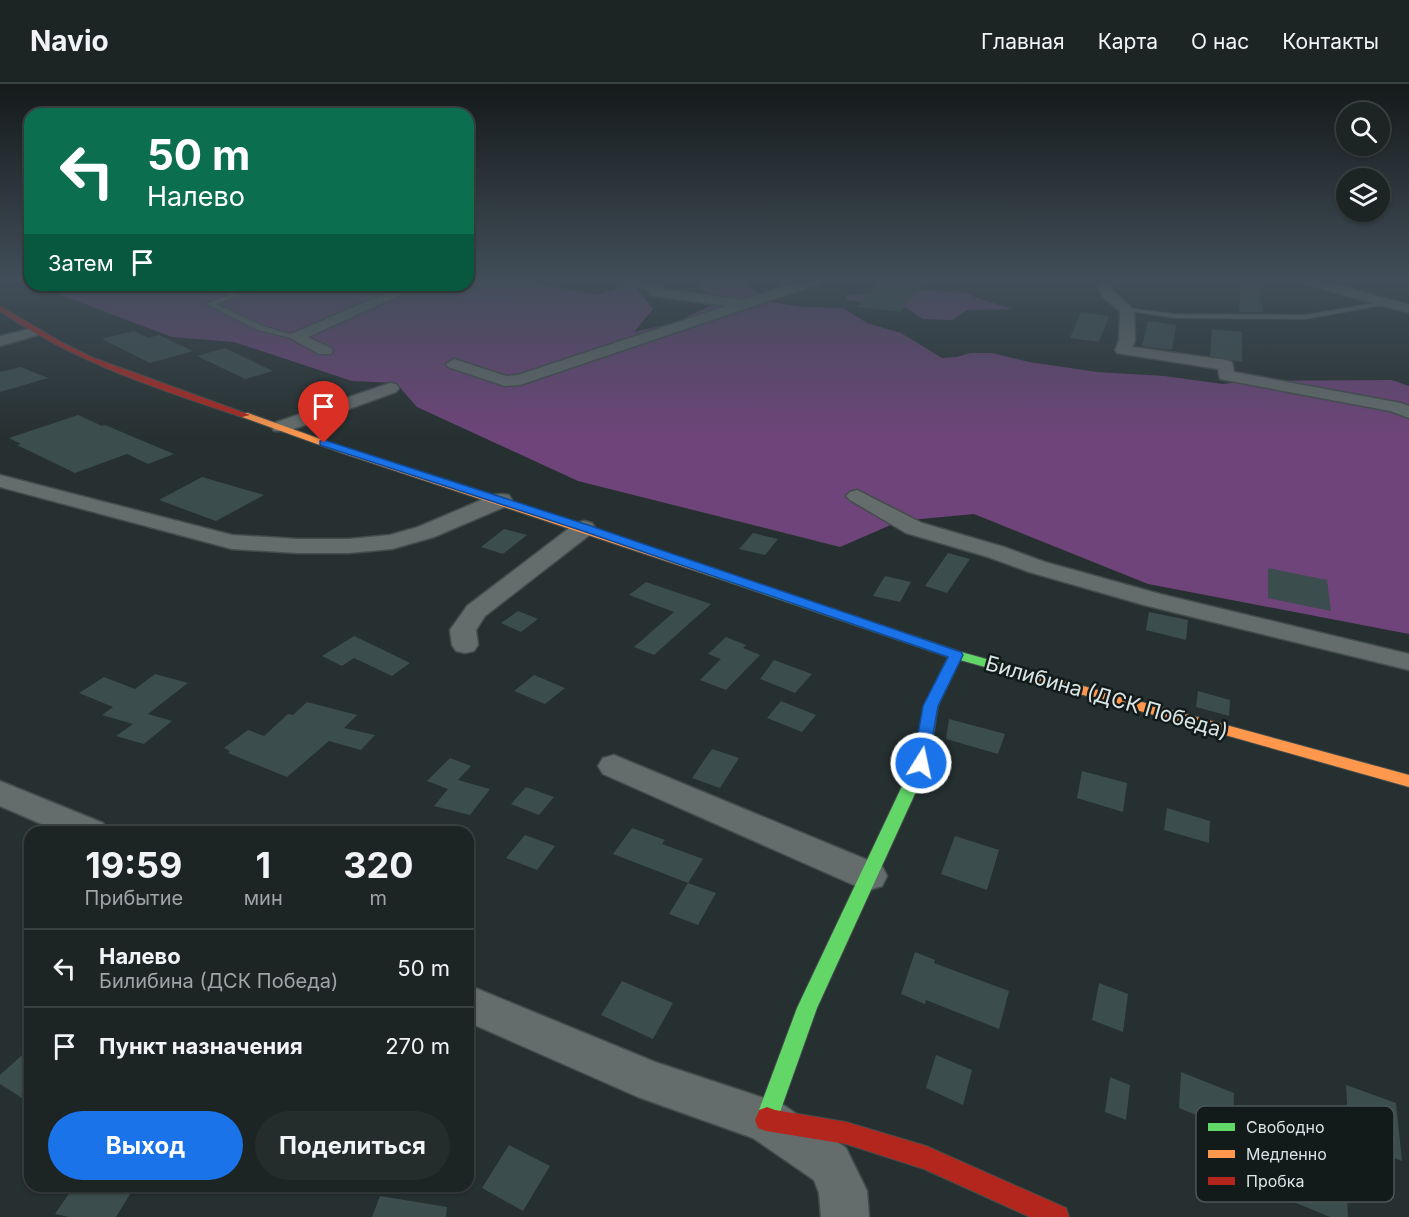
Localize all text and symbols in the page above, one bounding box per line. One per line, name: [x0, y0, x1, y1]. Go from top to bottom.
text: Navio: [30, 24, 109, 58]
text: Главная: [981, 29, 1065, 54]
text: Карта: [1098, 29, 1158, 54]
text: О нас: [1191, 29, 1249, 54]
text: Контакты: [1282, 29, 1379, 54]
map controls: [1336, 102, 1390, 222]
button: search: [1336, 102, 1390, 156]
text: 50 m: [147, 129, 250, 180]
icon: left: [48, 132, 126, 210]
button: layers: [1336, 168, 1390, 222]
text: Налево: [147, 180, 245, 213]
icon: arrive: [126, 246, 159, 279]
text: Затем: [48, 250, 114, 276]
pin: [298, 381, 349, 443]
icon: arrive: [307, 390, 340, 423]
street label: Билибина (ДСК Победа): [983, 650, 1231, 744]
position arrow: [889, 731, 953, 795]
text: 19:59: [85, 843, 182, 887]
text: 1: [255, 843, 271, 887]
text: 320: [343, 843, 413, 887]
text: Прибытие: [85, 886, 183, 910]
text: мин: [244, 886, 283, 910]
text: m: [370, 886, 387, 910]
text: Налево: [99, 943, 181, 969]
icon: left: [48, 952, 81, 985]
text: 50 m: [397, 955, 450, 981]
text: Билибина (ДСК Победа): [99, 969, 338, 993]
icon: arrive: [48, 1030, 81, 1063]
text: Пункт назначения: [99, 1033, 303, 1059]
text: 270 m: [385, 1033, 450, 1059]
legend: [1196, 1106, 1394, 1202]
button: Выход: [48, 1111, 243, 1180]
button: Поделиться: [255, 1111, 450, 1180]
text: Свободно: [1246, 1117, 1325, 1137]
text: Медленно: [1246, 1144, 1327, 1164]
text: Пробка: [1246, 1171, 1304, 1191]

